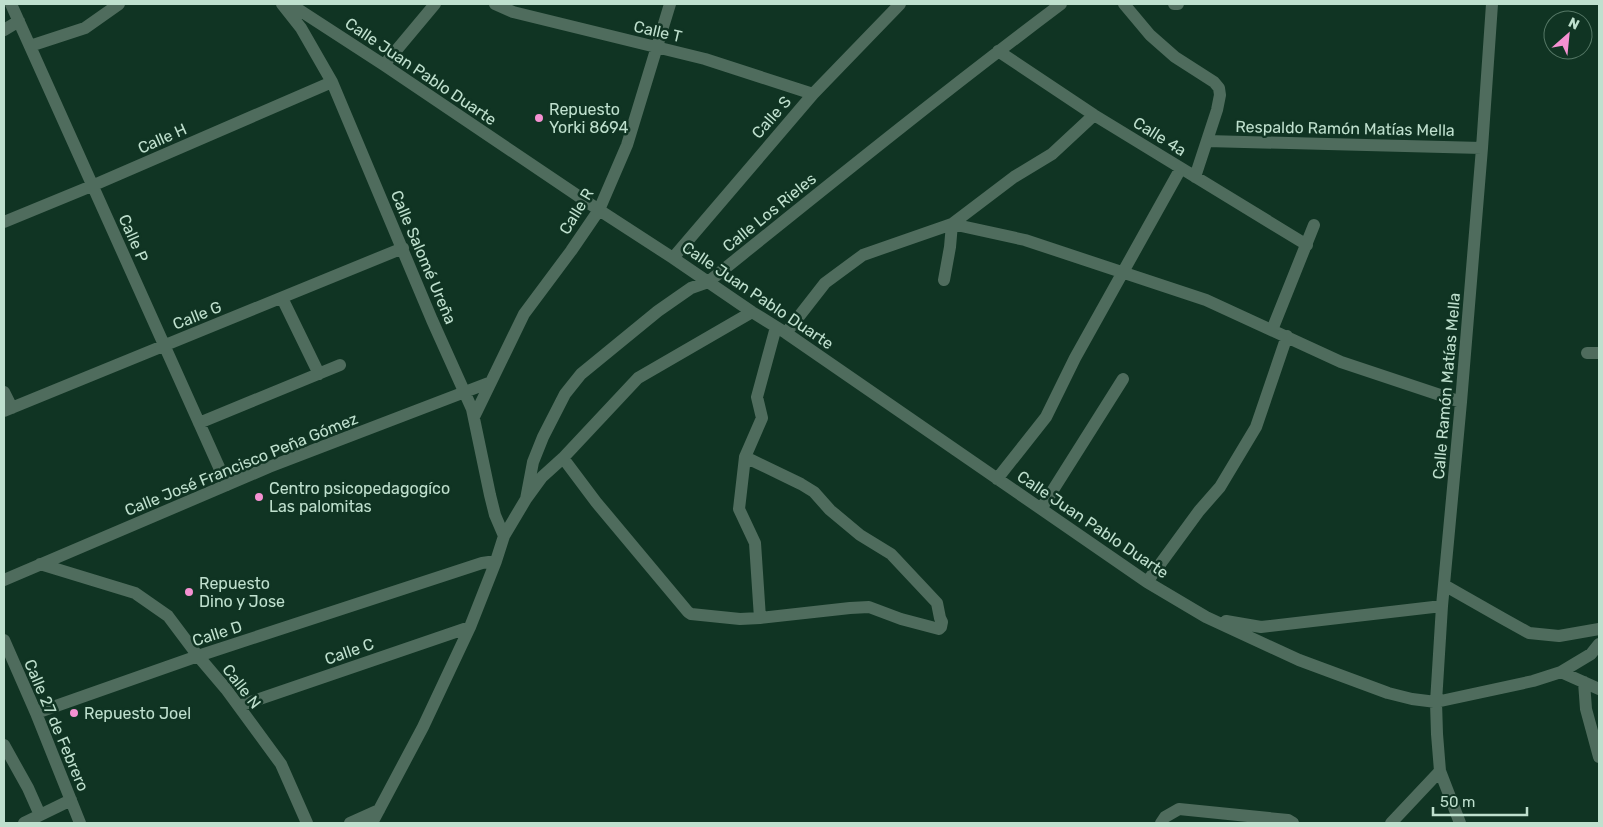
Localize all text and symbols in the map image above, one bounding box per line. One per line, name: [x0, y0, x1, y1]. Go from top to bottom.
north arrow: [1543, 10, 1593, 60]
street label: Calle Juan Pablo Duarte: [341, 14, 500, 129]
text: N: [1565, 14, 1582, 34]
street label: Calle T: [632, 17, 684, 46]
street label: Calle S: [748, 92, 795, 142]
place label: Repuesto Yorki 8694: [549, 100, 628, 137]
marker: Repuesto Yorki 8694: [533, 112, 545, 124]
street label: Calle 4a: [1130, 113, 1190, 160]
street label: Respaldo Ramón Matías Mella: [1235, 117, 1455, 140]
street label: Calle H: [135, 119, 190, 158]
street label: Calle Los Rieles: [719, 169, 820, 256]
street label: Calle R: [555, 185, 598, 238]
street label: Calle Salomé Ureña: [387, 187, 460, 327]
street label: Calle P: [115, 211, 152, 265]
street label: Calle Juan Pablo Duarte: [678, 238, 837, 353]
street label: Calle Ramón Matías Mella: [1429, 292, 1464, 480]
street label: Calle G: [170, 297, 224, 334]
street label: Calle José Francisco Peña Gómez: [122, 409, 361, 520]
street label: Calle Juan Pablo Duarte: [1013, 467, 1172, 582]
place label: Centro psicopedagogíco Las palomitas: [269, 479, 450, 516]
marker: Centro psicopedagogíco Las palomitas: [253, 491, 265, 503]
place label: Repuesto Dino y Jose: [199, 574, 285, 611]
marker: Repuesto Dino y Jose: [183, 586, 195, 598]
street label: Calle D: [190, 617, 244, 650]
street label: Calle C: [322, 634, 376, 669]
street label: Calle 27 de Febrero: [20, 656, 93, 794]
street label: Calle N: [218, 660, 265, 712]
place label: Repuesto Joel: [84, 704, 191, 723]
marker: Repuesto Joel: [68, 707, 80, 719]
scale bar: [1433, 784, 1527, 816]
text: 50 m: [1440, 793, 1475, 811]

